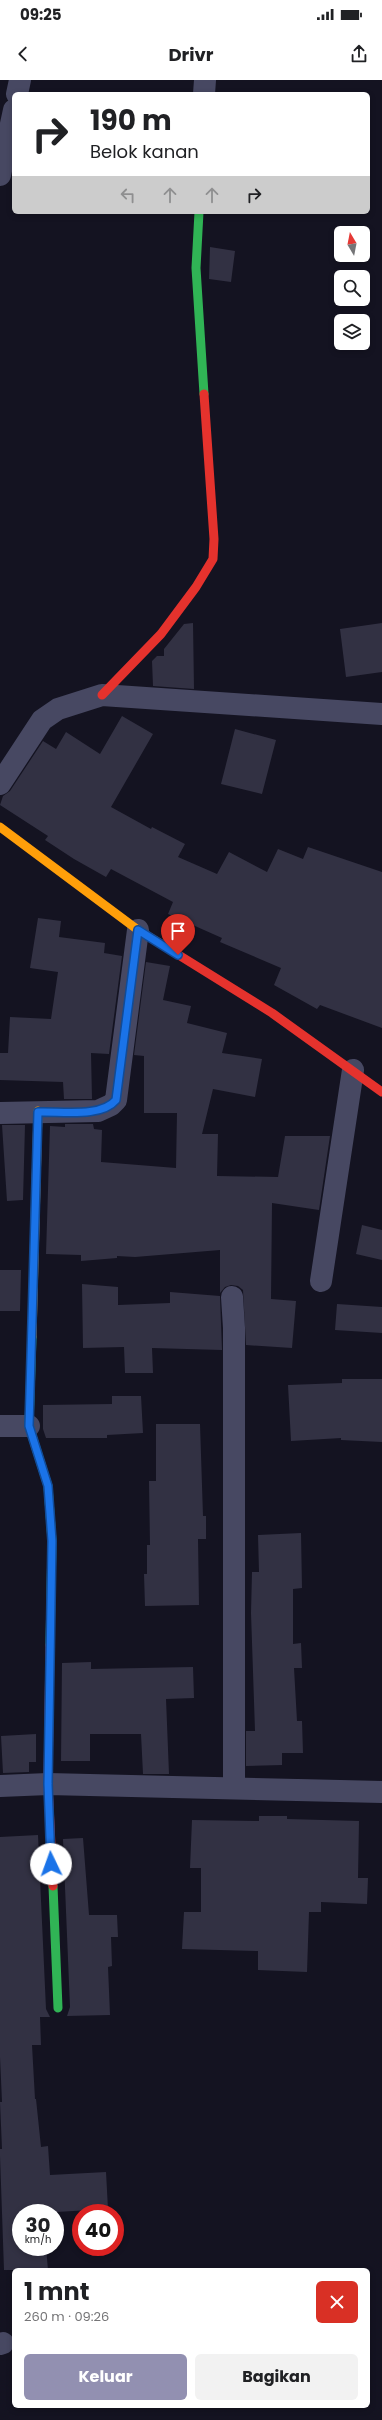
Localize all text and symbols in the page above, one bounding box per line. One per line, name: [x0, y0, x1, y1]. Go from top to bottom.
text: 09:25: [20, 4, 62, 25]
text: Drivr: [168, 42, 214, 67]
icon: back: [12, 43, 34, 65]
icon: share: [348, 43, 370, 65]
text: 190 m: [90, 101, 172, 140]
icon: right: [24, 108, 76, 160]
text: Belok kanan: [90, 139, 199, 164]
icon: left: [117, 184, 139, 206]
icon: ahead: [159, 184, 181, 206]
icon: ahead: [201, 184, 223, 206]
icon: right: [243, 184, 265, 206]
north arrow: [334, 226, 370, 262]
map controls: [334, 226, 370, 350]
button: search: [334, 270, 370, 306]
button: layers: [334, 314, 370, 350]
pin: [161, 914, 195, 955]
icon: arrive: [167, 920, 189, 942]
position arrow: [30, 1843, 72, 1885]
speed limit sign: 40: [72, 2204, 124, 2256]
text: 30: [25, 2211, 51, 2239]
text: km/h: [25, 2232, 51, 2247]
text: 1 mnt: [24, 2275, 89, 2308]
button: close: [316, 2281, 358, 2323]
text: 260 m · 09:26: [24, 2307, 109, 2326]
button: Keluar: [24, 2354, 187, 2400]
button: Bagikan: [195, 2354, 358, 2400]

